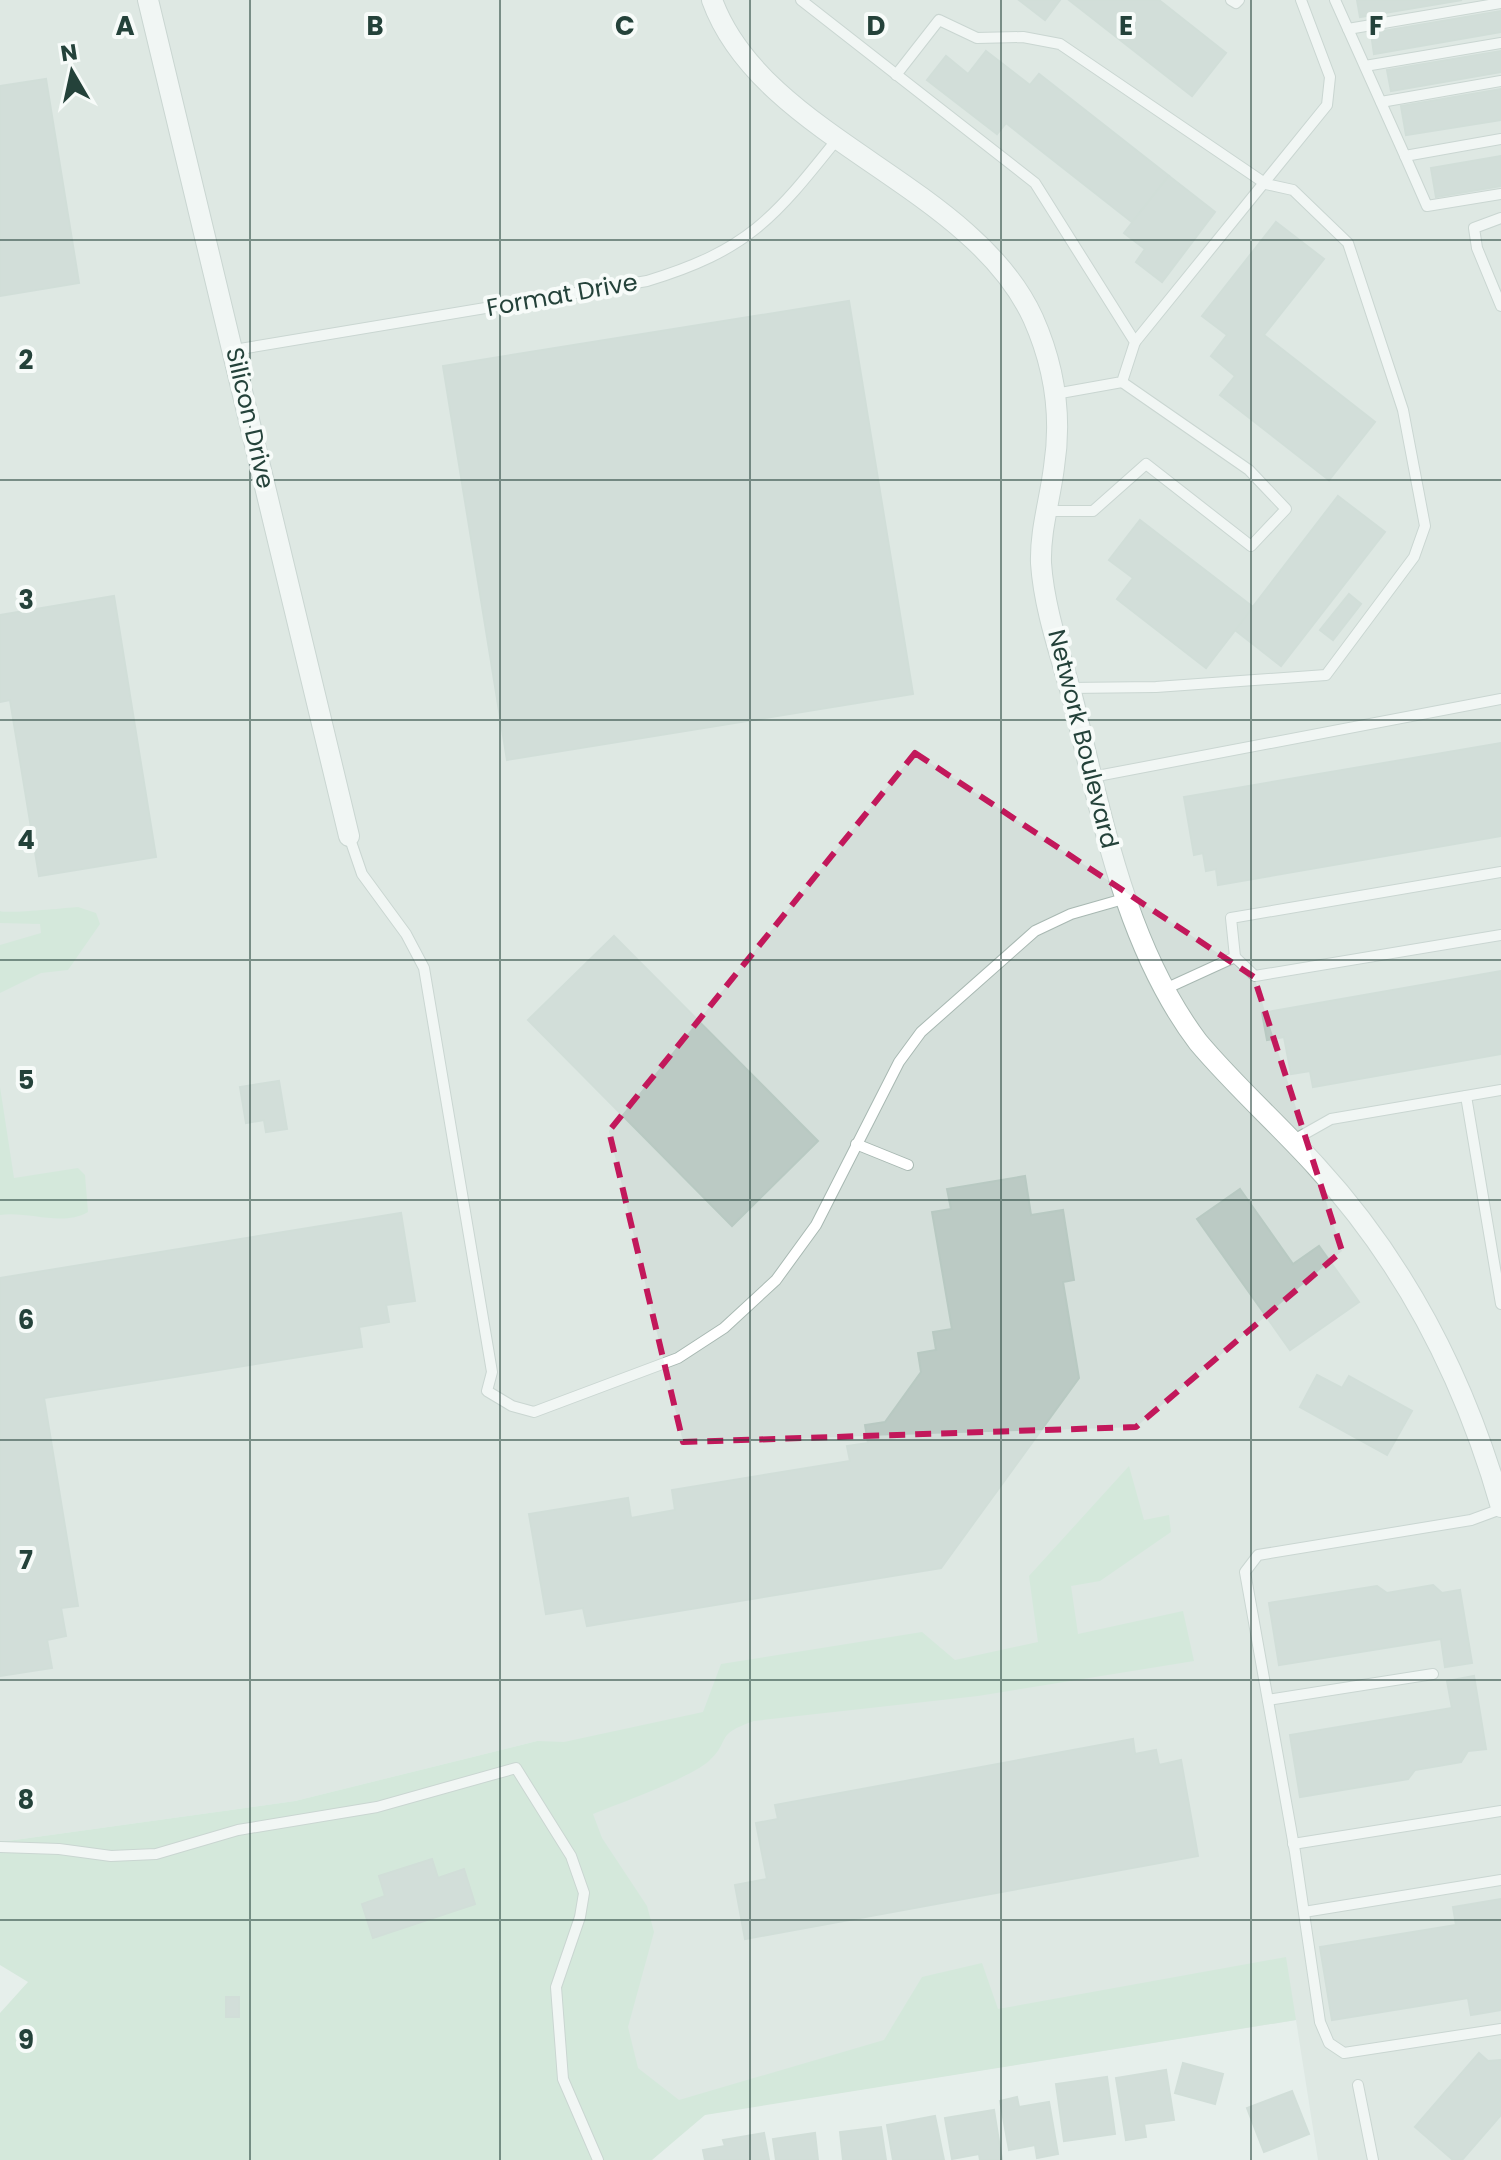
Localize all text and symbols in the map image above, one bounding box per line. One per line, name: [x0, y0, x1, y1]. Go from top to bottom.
text: A: [115, 8, 135, 44]
text: B: [366, 8, 384, 44]
text: C: [615, 8, 635, 44]
text: D: [867, 8, 886, 44]
text: E: [1119, 8, 1133, 44]
text: F: [1369, 8, 1383, 44]
north arrow: [32, 32, 112, 112]
text: N: [58, 36, 80, 69]
street label: Format Drive: [484, 265, 640, 324]
text: 2: [19, 342, 34, 378]
street label: Silicon Drive: [218, 344, 283, 492]
text: 3: [18, 582, 34, 618]
street label: Network Boulevard: [1040, 626, 1127, 852]
text: 4: [17, 822, 35, 858]
text: 5: [18, 1062, 34, 1098]
text: 6: [18, 1302, 34, 1338]
text: 7: [19, 1542, 33, 1578]
text: 8: [18, 1782, 34, 1818]
text: 9: [18, 2022, 34, 2058]

